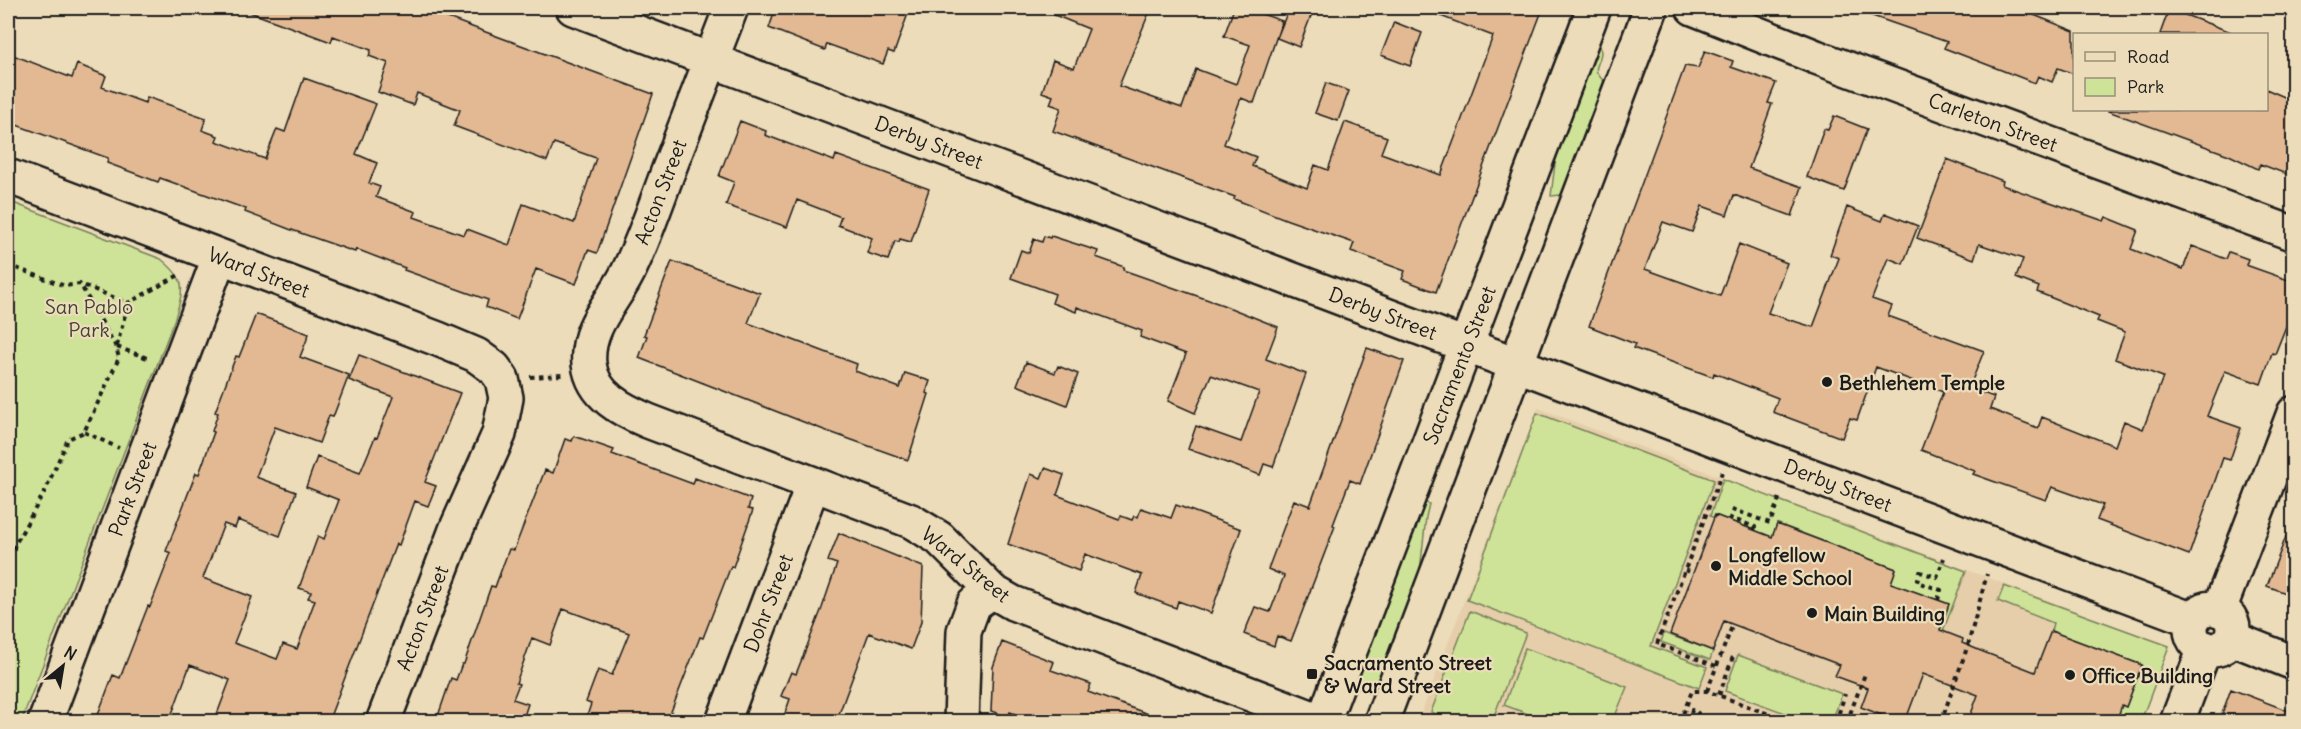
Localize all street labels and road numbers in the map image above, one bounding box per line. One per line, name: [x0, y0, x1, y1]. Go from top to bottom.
street label: Carleton Street: [1925, 87, 2061, 157]
street label: Derby Street: [871, 110, 987, 174]
street label: Acton Street: [628, 136, 692, 248]
street label: Ward Street: [205, 241, 314, 303]
street label: Derby Street: [1325, 281, 1441, 345]
street label: Sacramento Street: [1417, 282, 1501, 448]
street label: Park Street: [103, 438, 162, 540]
street label: Derby Street: [1780, 453, 1896, 517]
street label: Ward Street: [917, 521, 1016, 607]
street label: Dohr Street: [738, 550, 798, 656]
street label: Acton Street: [390, 562, 454, 674]

